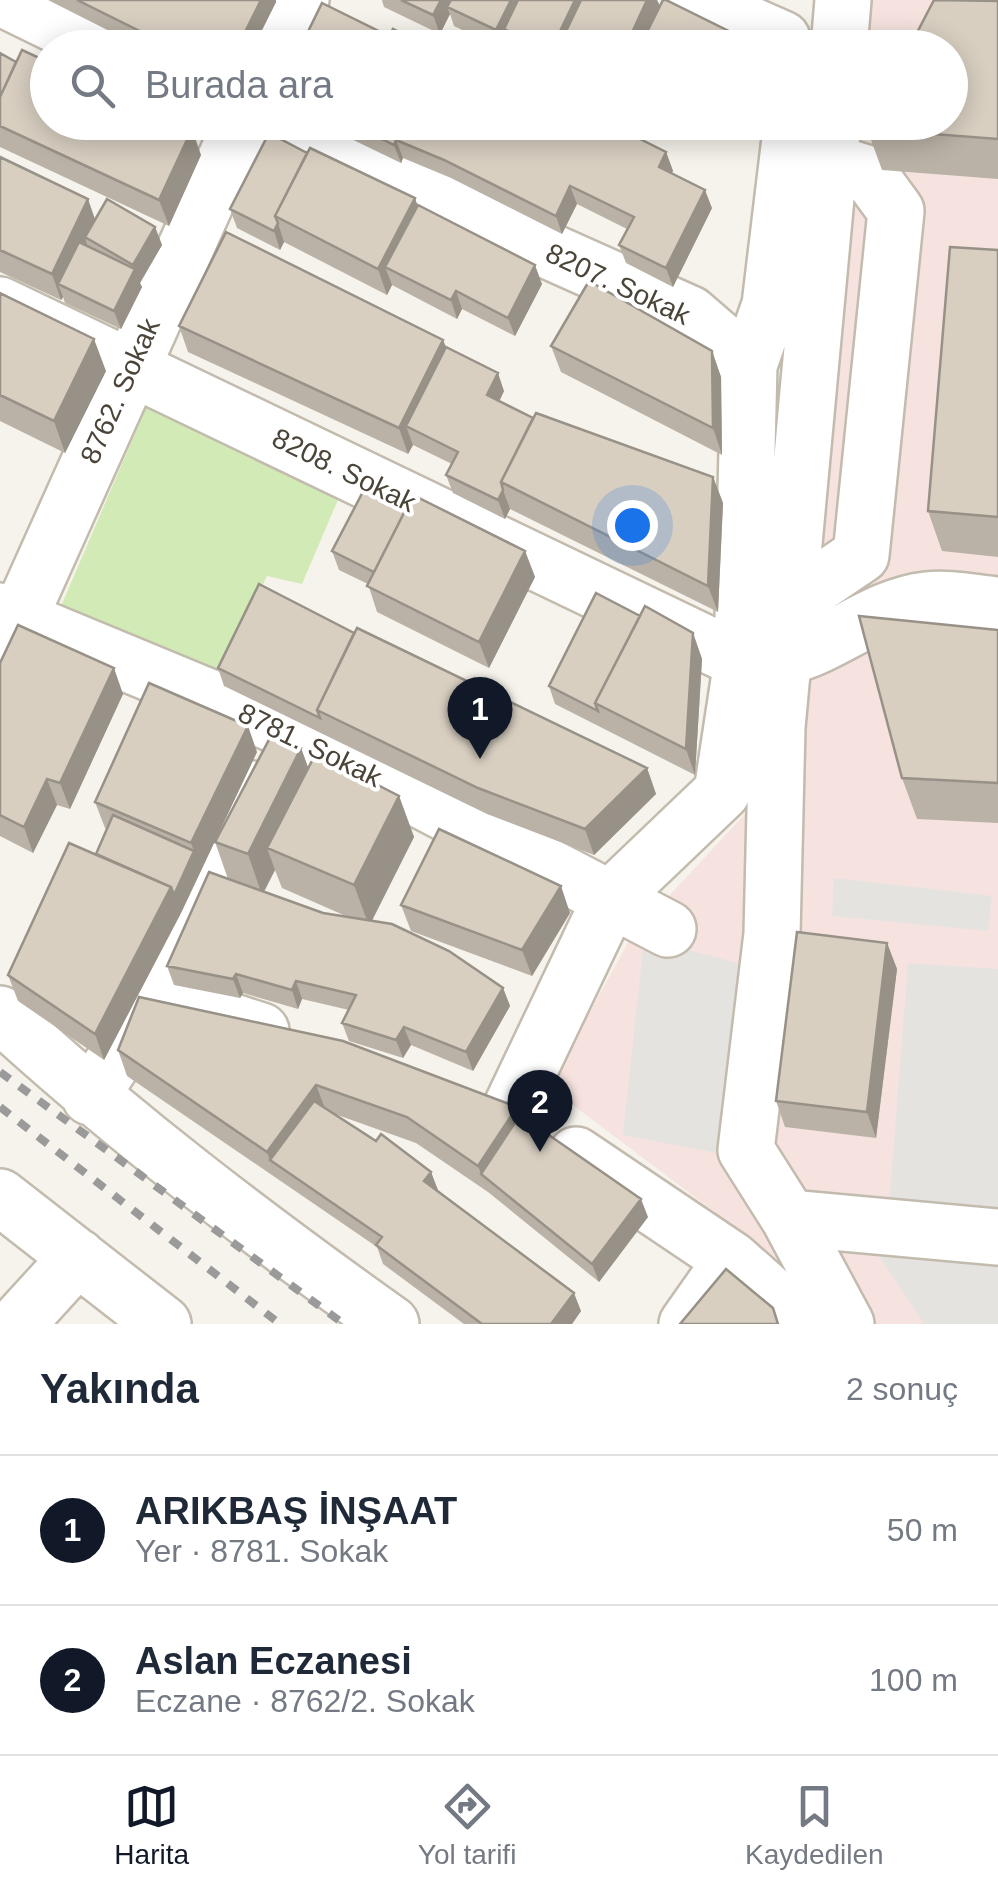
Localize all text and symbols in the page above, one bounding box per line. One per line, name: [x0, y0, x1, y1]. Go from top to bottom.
search box: [30, 30, 968, 140]
icon: search: [65, 58, 120, 113]
text: Burada ara: [145, 64, 333, 106]
street label: 8207. Sokak: [541, 237, 696, 331]
street label: 8762. Sokak: [74, 313, 166, 468]
street label: 8208. Sokak: [267, 422, 422, 518]
your location: [607, 500, 658, 551]
pin: 1: [448, 676, 512, 759]
street label: 8781. Sokak: [233, 697, 388, 793]
pin: 2: [508, 1070, 572, 1152]
text: Yakında: [40, 1365, 199, 1412]
text: 2 sonuç: [846, 1371, 958, 1407]
text: ARIKBAŞ İNŞAAT: [135, 1490, 457, 1532]
text: 1: [64, 1512, 81, 1548]
text: 50 m: [887, 1512, 958, 1548]
text: Yer · 8781. Sokak: [135, 1533, 388, 1569]
text: Aslan Eczanesi: [135, 1640, 412, 1682]
text: 2: [64, 1662, 81, 1698]
text: 100 m: [869, 1662, 958, 1698]
text: Eczane · 8762/2. Sokak: [135, 1683, 475, 1719]
tab: Harita: [114, 1779, 189, 1871]
tab: Yol tarifi: [418, 1779, 516, 1871]
tab: Kaydedilen: [745, 1779, 884, 1871]

